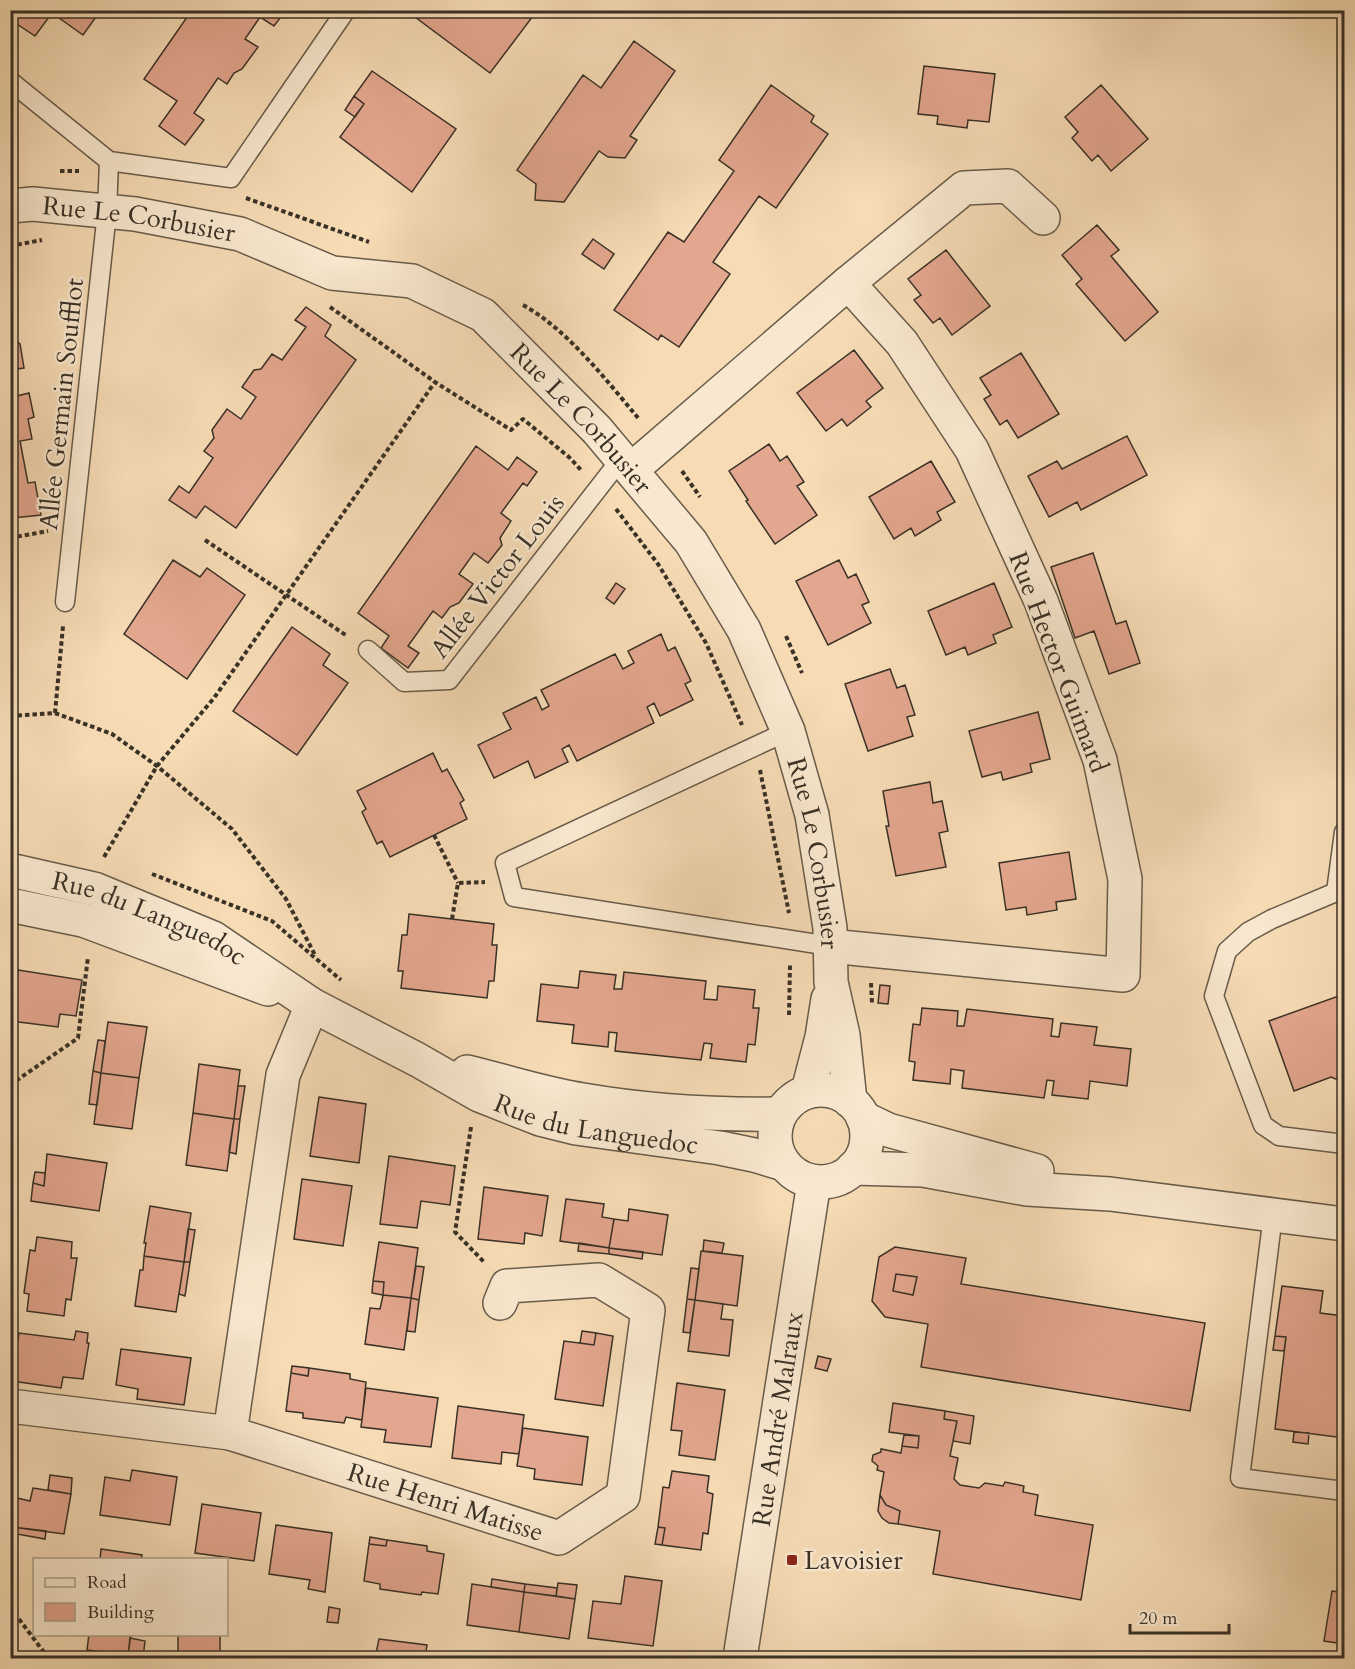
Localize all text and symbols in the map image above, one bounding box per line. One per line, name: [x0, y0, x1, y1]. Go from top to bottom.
street label: Rue Le Corbusier: [41, 188, 239, 251]
street label: Allée Germain Soufflot: [31, 276, 92, 532]
street label: Rue Le Corbusier: [502, 335, 660, 502]
street label: Allée Victor Louis: [422, 487, 573, 666]
street label: Rue Hector Guimard: [1000, 547, 1117, 778]
street label: Rue Le Corbusier: [778, 753, 847, 950]
street label: Rue du Languedoc: [49, 863, 253, 974]
street label: Rue du Languedoc: [489, 1086, 701, 1163]
street label: Rue André Malraux: [744, 1309, 812, 1529]
street label: Rue Henri Matisse: [343, 1455, 548, 1550]
place label: Lavoisier: [804, 1543, 903, 1578]
marker: Lavoisier: [785, 1553, 799, 1567]
legend: [33, 1558, 228, 1636]
text: Road: [87, 1570, 127, 1595]
scale bar: [1130, 1597, 1229, 1635]
text: Building: [87, 1600, 155, 1625]
text: 20 m: [1139, 1606, 1178, 1631]

